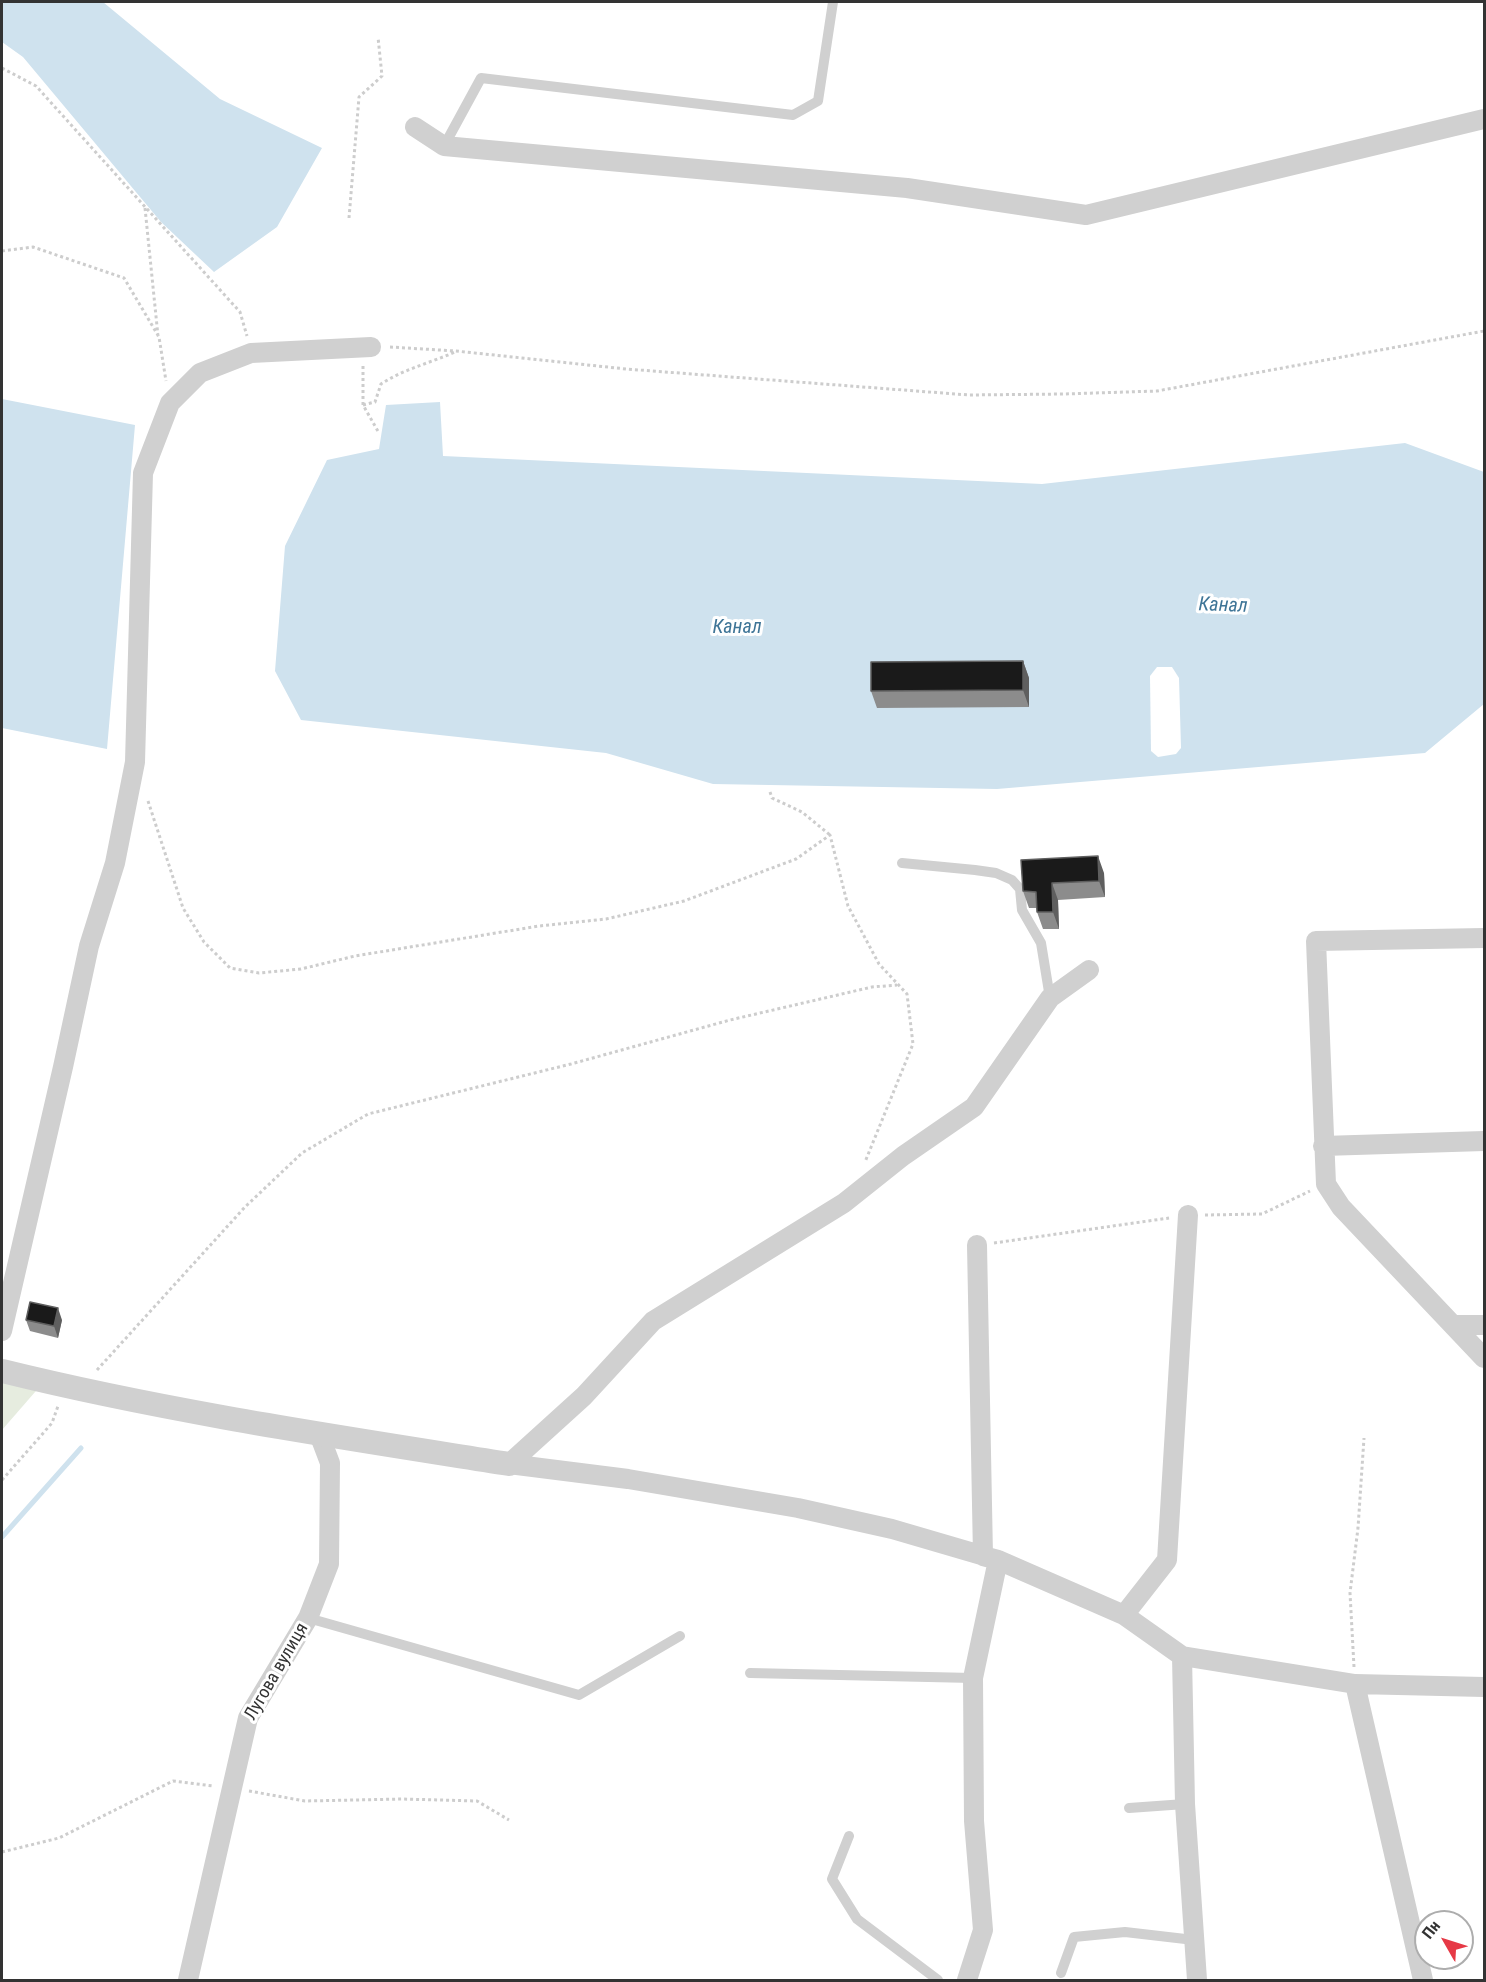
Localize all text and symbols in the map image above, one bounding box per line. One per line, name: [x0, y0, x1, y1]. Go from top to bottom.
water label: Канал: [1198, 593, 1248, 619]
water label: Канал: [712, 616, 762, 640]
street label: Лугова вулиця: [240, 1620, 314, 1724]
north arrow: [1414, 1910, 1474, 1970]
text: Пн: [1418, 1917, 1444, 1943]

